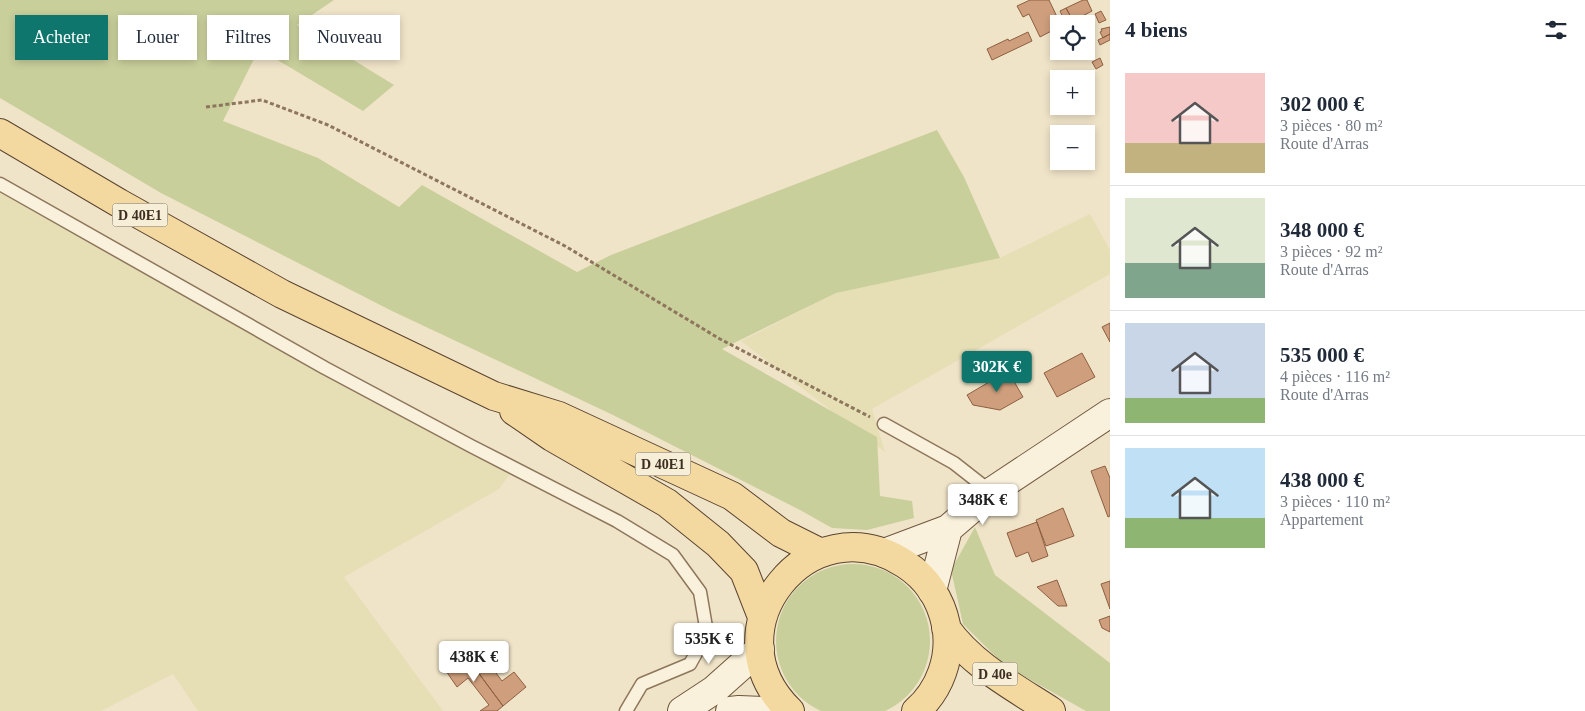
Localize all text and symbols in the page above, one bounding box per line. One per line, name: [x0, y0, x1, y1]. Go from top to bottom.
chip: Acheter: [15, 15, 108, 60]
chip: Louer: [118, 15, 197, 60]
chip: Filtres: [207, 15, 289, 60]
chip: Nouveau: [299, 15, 400, 60]
map controls: [1050, 15, 1095, 170]
button: locate: [1050, 15, 1095, 60]
icon: filters: [1542, 16, 1570, 44]
text: 4 biens: [1125, 18, 1187, 42]
button: +: [1050, 70, 1095, 115]
text: 302 000 €: [1280, 92, 1364, 116]
icon: home: [1165, 93, 1225, 153]
text: 3 pièces · 80 m²: [1280, 117, 1383, 134]
button: −: [1050, 125, 1095, 170]
text: Route d'Arras: [1280, 135, 1369, 152]
road number: D 40E1: [112, 204, 168, 226]
icon: home: [1165, 218, 1225, 278]
text: 348 000 €: [1280, 218, 1364, 242]
text: 3 pièces · 92 m²: [1280, 243, 1383, 260]
text: Route d'Arras: [1280, 261, 1369, 278]
icon: home: [1165, 343, 1225, 403]
text: 535 000 €: [1280, 343, 1364, 367]
pin: 302K €: [956, 350, 1038, 393]
text: 302K €: [973, 358, 1021, 375]
text: 4 pièces · 116 m²: [1280, 368, 1390, 385]
text: Route d'Arras: [1280, 386, 1369, 403]
road number: D 40E1: [636, 452, 690, 476]
icon: home: [1165, 468, 1225, 528]
text: 438 000 €: [1280, 468, 1364, 492]
pin: 348K €: [942, 484, 1024, 526]
text: 348K €: [959, 491, 1007, 508]
text: 3 pièces · 110 m²: [1280, 493, 1390, 510]
text: Appartement: [1280, 511, 1364, 528]
pin: 535K €: [668, 622, 750, 665]
text: 535K €: [685, 630, 733, 647]
pin: 438K €: [433, 640, 515, 683]
text: 438K €: [450, 648, 498, 665]
road number: D 40e: [972, 662, 1018, 686]

